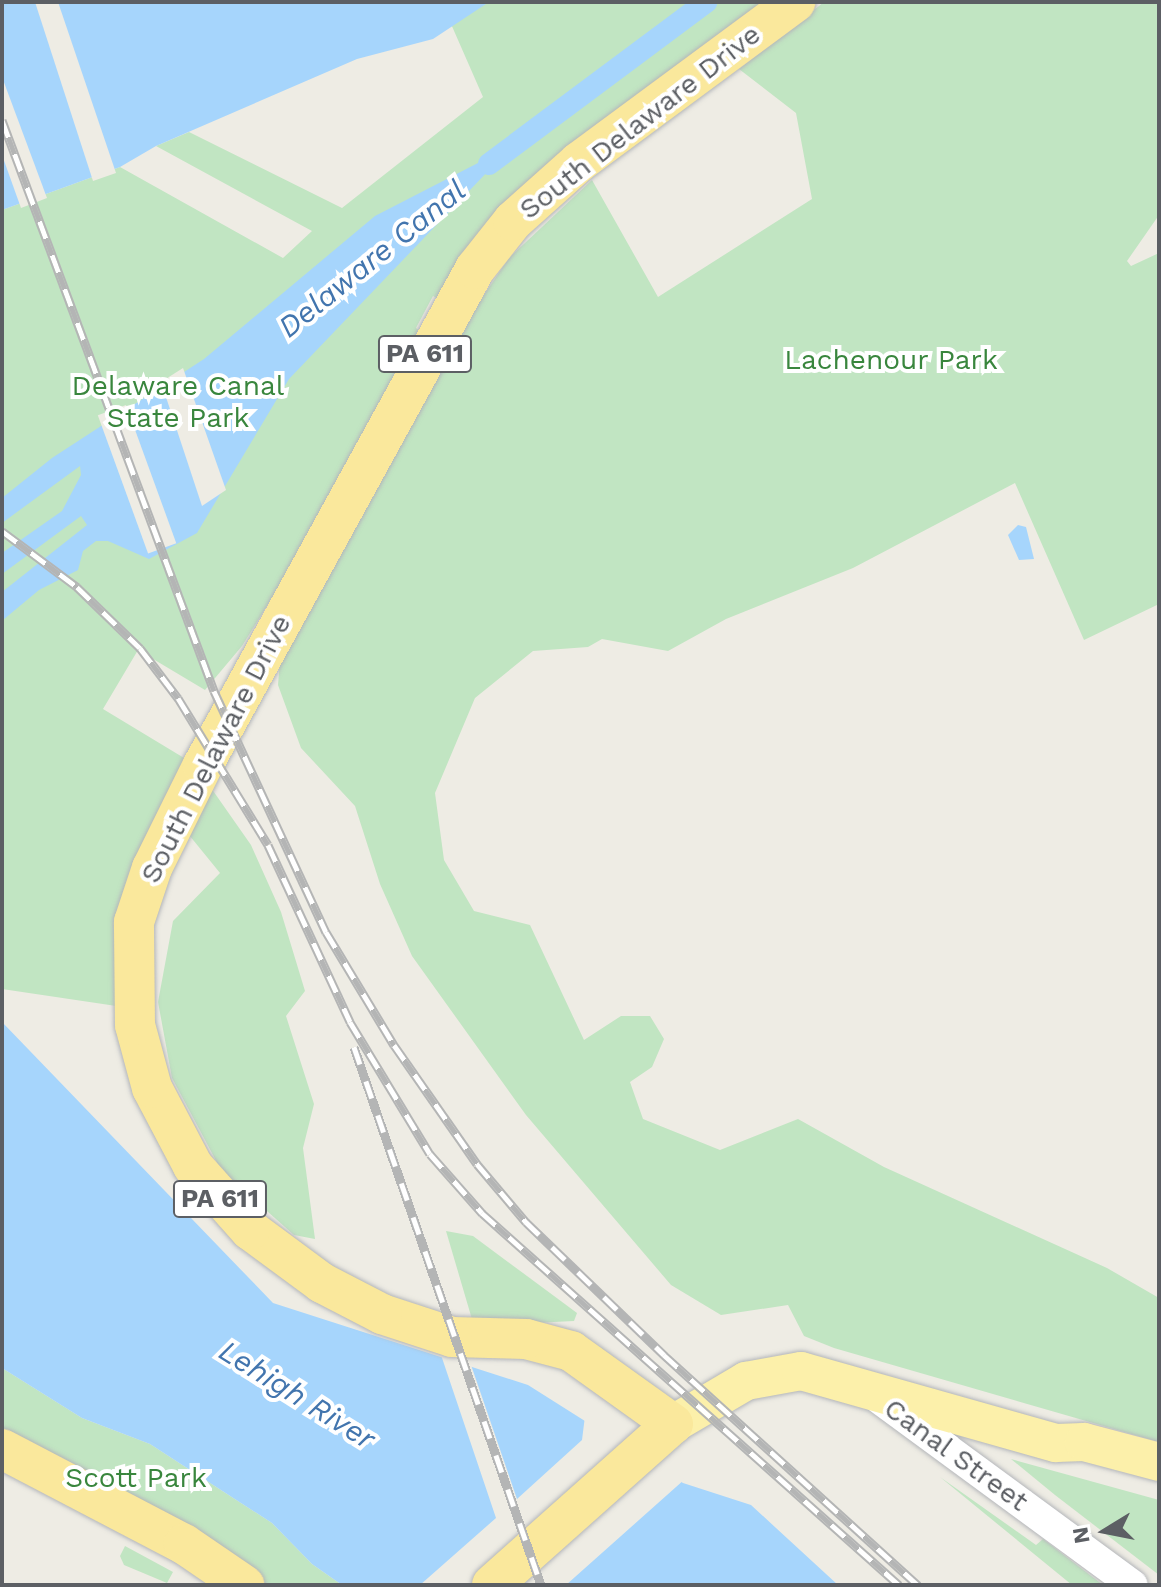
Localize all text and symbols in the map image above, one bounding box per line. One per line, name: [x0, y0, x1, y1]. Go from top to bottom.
street label: South Delaware Drive: [513, 18, 767, 226]
water label: Delaware Canal: [271, 172, 473, 346]
road number: PA 611: [377, 332, 473, 376]
park label: Lachenour Park: [784, 343, 998, 377]
park label: Delaware Canal State Park: [72, 369, 284, 435]
street label: South Delaware Drive: [134, 609, 298, 889]
road number: PA 611: [172, 1177, 268, 1221]
water label: Lehigh River: [212, 1333, 382, 1457]
street label: Canal Street: [877, 1391, 1035, 1519]
park label: Scott Park: [65, 1461, 207, 1495]
north arrow: [1065, 1491, 1145, 1571]
text: N: [1067, 1525, 1095, 1545]

